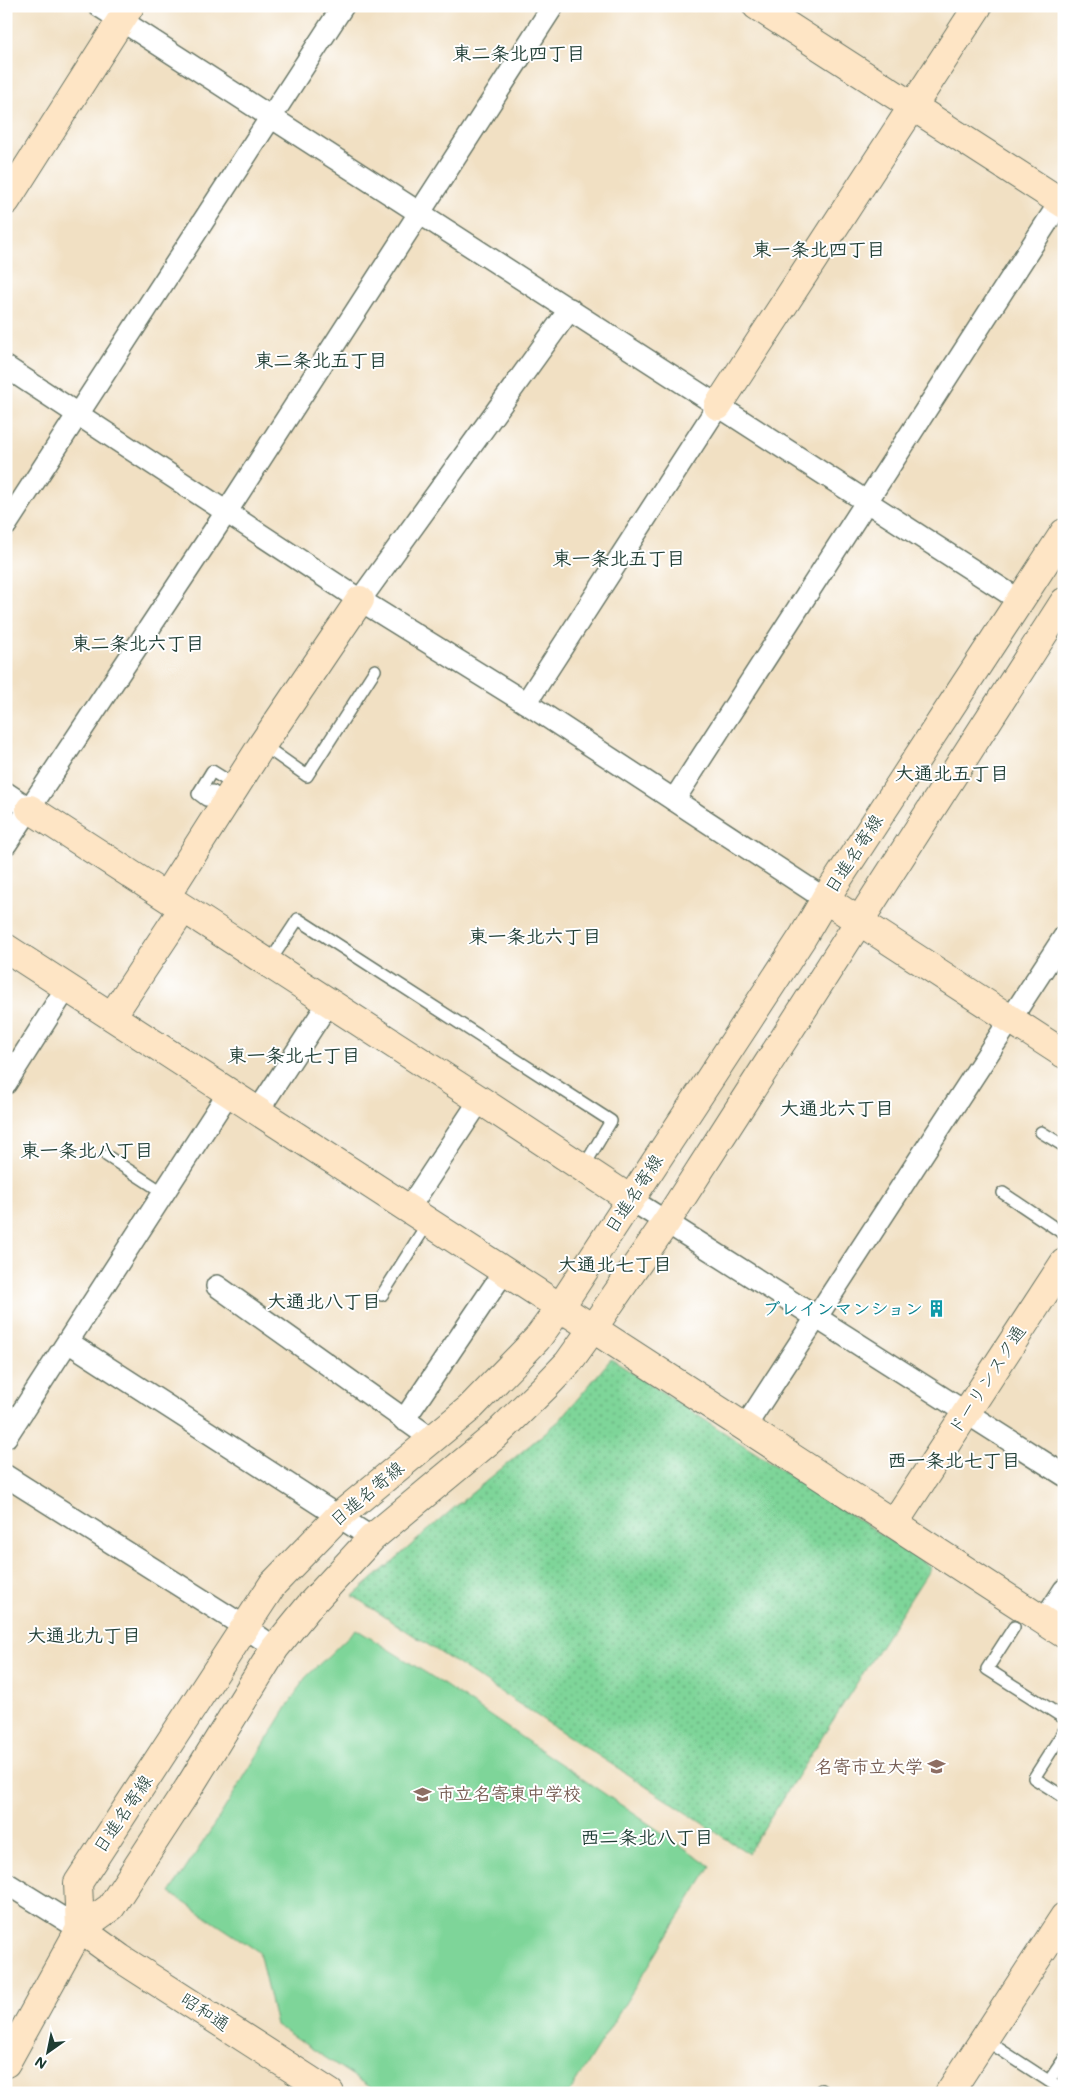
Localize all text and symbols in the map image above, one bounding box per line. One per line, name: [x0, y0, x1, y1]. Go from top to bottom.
district label: 東二条北四丁目: [452, 40, 586, 65]
district label: 東一条北四丁目: [752, 236, 886, 261]
district label: 東二条北五丁目: [254, 347, 388, 372]
district label: 東一条北五丁目: [552, 545, 686, 570]
district label: 東二条北六丁目: [71, 630, 205, 655]
district label: 大通北五丁目: [895, 760, 1009, 785]
street label: 日進名寄線: [819, 809, 888, 898]
district label: 東一条北六丁目: [468, 923, 602, 948]
district label: 東一条北七丁目: [227, 1042, 361, 1067]
district label: 大通北六丁目: [780, 1095, 894, 1120]
district label: 東一条北八丁目: [20, 1137, 154, 1162]
street label: 日進名寄線: [599, 1149, 668, 1238]
district label: 大通北七丁目: [558, 1251, 672, 1276]
district label: 大通北八丁目: [267, 1288, 381, 1313]
place label: ブレインマンション: [762, 1296, 923, 1320]
building icon: ブレインマンション: [927, 1299, 947, 1319]
street label: ドーリンスク通: [942, 1320, 1031, 1439]
district label: 西一条北七丁目: [887, 1447, 1021, 1472]
street label: 日進名寄線: [324, 1455, 409, 1531]
district label: 大通北九丁目: [27, 1622, 141, 1647]
place label: 名寄市立大学: [815, 1754, 923, 1778]
school or university icon: 名寄市立大学: [927, 1757, 947, 1777]
street label: 日進名寄線: [87, 1769, 157, 1857]
place label: 市立名寄東中学校: [437, 1781, 581, 1805]
school or university icon: 市立名寄東中学校: [413, 1784, 433, 1804]
district label: 西二条北八丁目: [580, 1824, 714, 1849]
street label: 昭和通: [176, 1986, 235, 2036]
north arrow: [22, 2026, 72, 2076]
text: N: [31, 2052, 50, 2074]

